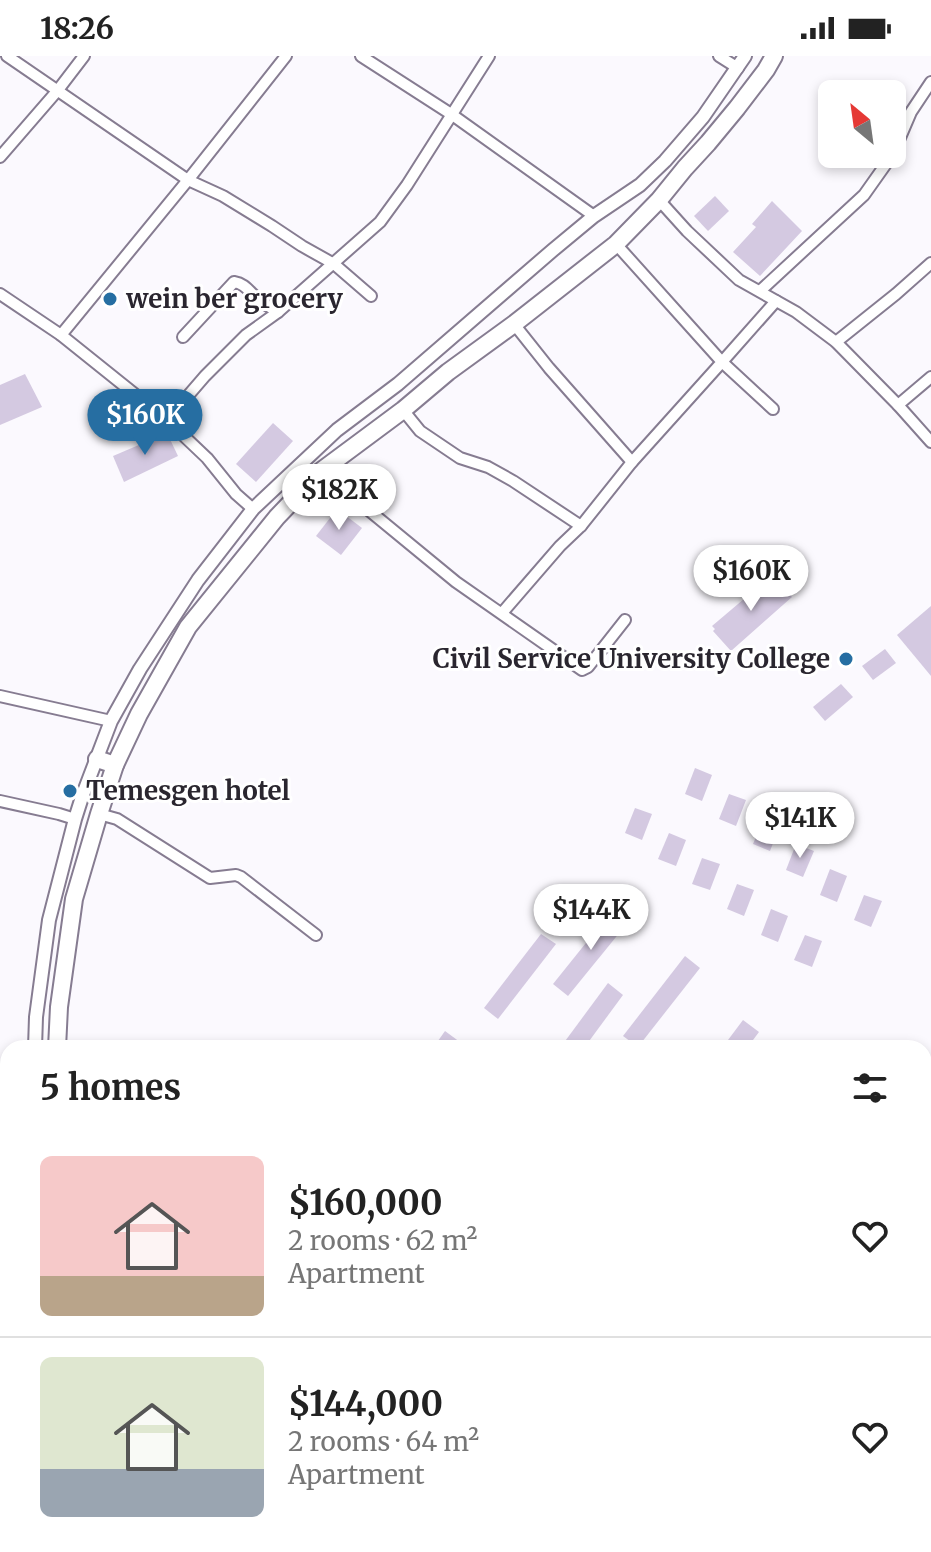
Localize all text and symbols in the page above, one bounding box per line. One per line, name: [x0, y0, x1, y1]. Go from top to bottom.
text: 18:26: [40, 9, 114, 47]
north arrow: [818, 80, 906, 168]
map controls: [818, 80, 906, 168]
place label: wein ber grocery: [125, 282, 344, 315]
marker: wein ber grocery: [101, 290, 119, 308]
pin: $160K: [89, 389, 201, 457]
text: $160K: [105, 398, 185, 431]
pin: $182K: [283, 464, 395, 532]
text: $182K: [300, 473, 378, 506]
pin: $160K: [695, 545, 807, 613]
text: $160K: [711, 554, 791, 587]
place label: Civil Service University College: [433, 642, 830, 675]
marker: Civil Service University College: [837, 650, 855, 668]
place label: Temesgen hotel: [86, 774, 290, 807]
marker: Temesgen hotel: [61, 782, 79, 800]
pin: $141K: [744, 792, 856, 860]
text: $141K: [763, 801, 837, 834]
pin: $144K: [535, 884, 647, 952]
text: $144K: [552, 893, 630, 926]
icon: filters: [848, 1066, 892, 1110]
text: 5 homes: [40, 1067, 181, 1109]
text: $160,000: [288, 1182, 442, 1224]
icon: home: [104, 1188, 200, 1284]
icon: heart: [848, 1214, 892, 1258]
text: 2 rooms · 62 m²: [288, 1224, 477, 1257]
text: Apartment: [288, 1257, 425, 1290]
text: $144,000: [288, 1383, 443, 1425]
icon: home: [104, 1389, 200, 1485]
icon: heart: [848, 1415, 892, 1459]
text: 2 rooms · 64 m²: [288, 1425, 479, 1458]
text: Apartment: [288, 1458, 425, 1491]

